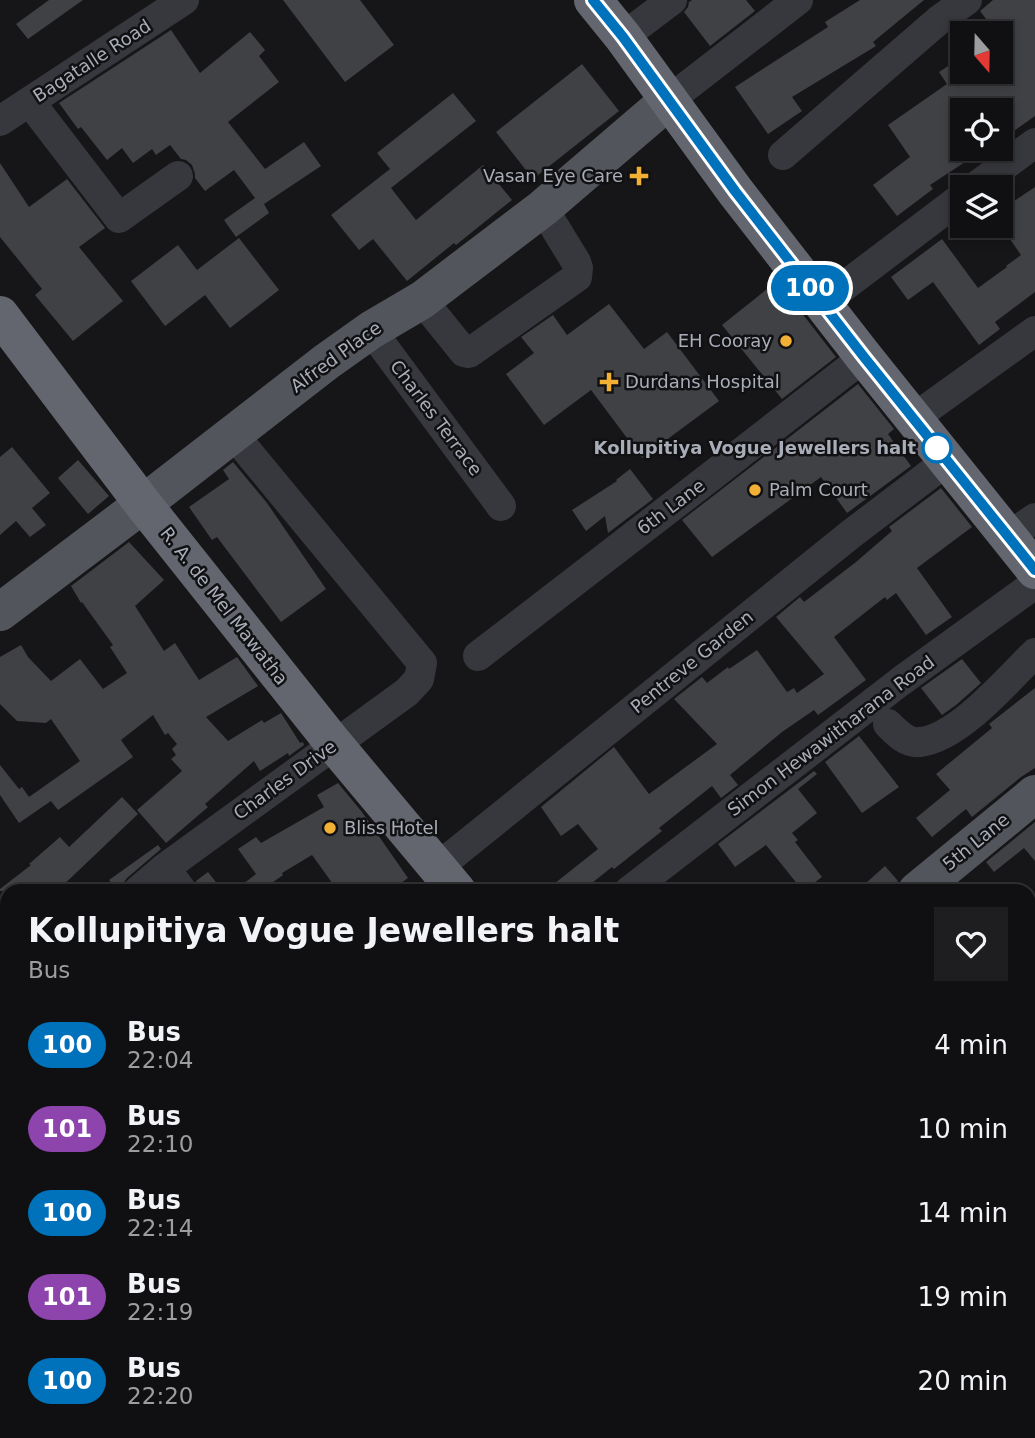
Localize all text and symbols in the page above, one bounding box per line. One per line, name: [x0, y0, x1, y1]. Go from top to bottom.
street label: Bagatalle Road: [29, 15, 154, 106]
north arrow: [950, 21, 1013, 84]
map controls: [950, 21, 1013, 238]
button: locate: [950, 98, 1013, 161]
place label: Vasan Eye Care: [483, 165, 623, 186]
marker: Vasan Eye Care: [629, 166, 649, 186]
button: layers: [950, 175, 1013, 238]
line badge: 100: [770, 265, 850, 311]
text: 100: [785, 274, 835, 302]
street label: Alfred Place: [286, 317, 385, 396]
place label: EH Cooray: [678, 330, 772, 351]
marker: EH Cooray: [778, 333, 794, 349]
street label: Charles Terrace: [386, 356, 487, 480]
place label: Durdans Hospital: [625, 371, 780, 392]
marker: Durdans Hospital: [599, 372, 619, 392]
marker: Kollupitiya Vogue Jewellers halt: [922, 433, 952, 463]
place label: Kollupitiya Vogue Jewellers halt: [594, 437, 916, 458]
street label: 6th Lane: [633, 474, 709, 539]
place label: Palm Court: [769, 479, 868, 500]
marker: Palm Court: [747, 482, 763, 498]
street label: R. A. de Mel Mawatha: [156, 523, 292, 689]
street label: Pentreve Garden: [626, 606, 757, 717]
street label: Simon Hewawitharana Road: [723, 651, 938, 820]
street label: Charles Drive: [229, 735, 340, 824]
street label: 5th Lane: [938, 809, 1013, 875]
place label: Bliss Hotel: [344, 817, 439, 838]
marker: Bliss Hotel: [322, 820, 338, 836]
button: heart: [934, 907, 1008, 981]
text: Kollupitiya Vogue Jewellers halt: [28, 911, 619, 950]
text: Bus: [28, 957, 70, 983]
text: Bus: [127, 1017, 181, 1047]
text: 4 min: [934, 1030, 1008, 1060]
text: 100: [42, 1031, 92, 1059]
text: 22:04: [127, 1047, 193, 1073]
text: Bus: [127, 1101, 181, 1131]
text: 10 min: [918, 1114, 1008, 1144]
text: 101: [42, 1115, 92, 1143]
text: 22:10: [127, 1131, 193, 1157]
text: Bus: [127, 1185, 181, 1215]
text: 14 min: [918, 1198, 1008, 1228]
text: 100: [42, 1199, 92, 1227]
text: 22:14: [127, 1215, 193, 1241]
text: Bus: [127, 1269, 181, 1299]
text: 19 min: [918, 1282, 1008, 1312]
text: 101: [42, 1283, 92, 1311]
text: 22:19: [127, 1299, 193, 1325]
text: Bus: [127, 1353, 181, 1383]
text: 20 min: [918, 1366, 1008, 1396]
text: 100: [42, 1367, 92, 1395]
text: 22:20: [127, 1383, 193, 1409]

